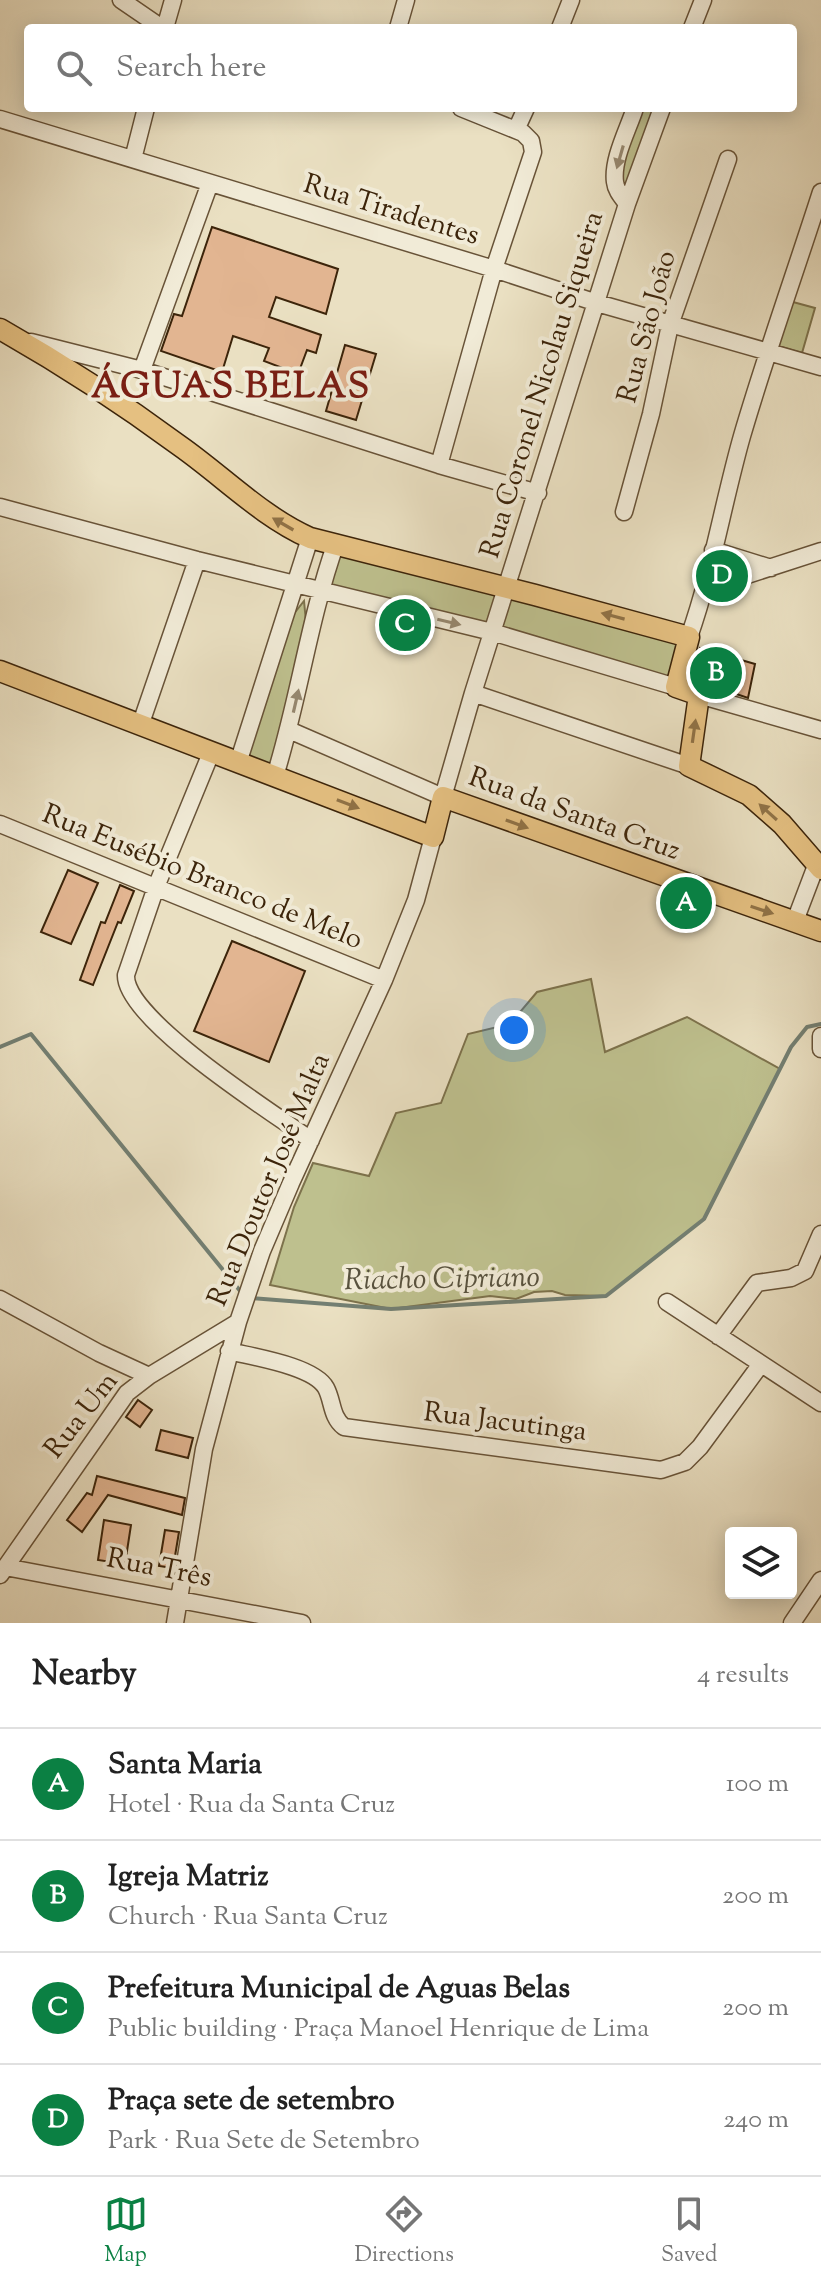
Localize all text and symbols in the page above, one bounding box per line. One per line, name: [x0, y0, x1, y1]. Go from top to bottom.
search box: [24, 24, 797, 112]
icon: search: [52, 46, 96, 90]
text: Search here: [116, 47, 266, 90]
one-way arrow: [613, 145, 625, 170]
street label: Rua Tiradentes: [298, 165, 484, 257]
street label: Rua Coronel Nicolau Siqueira: [471, 207, 615, 563]
street label: Rua São João: [608, 246, 688, 408]
district label: ÁGUAS BELAS: [91, 361, 371, 414]
one-way arrow: [272, 517, 294, 531]
pin: D: [696, 546, 748, 606]
pin: C: [379, 595, 431, 655]
one-way arrow: [601, 609, 625, 622]
one-way arrow: [437, 616, 462, 629]
pin: B: [690, 643, 742, 703]
one-way arrow: [290, 688, 303, 713]
one-way arrow: [688, 718, 701, 743]
street label: Rua da Santa Cruz: [463, 758, 685, 872]
street label: Rua Eusébio Branco de Melo: [36, 795, 368, 961]
one-way arrow: [336, 798, 360, 811]
one-way arrow: [759, 803, 778, 821]
one-way arrow: [505, 818, 529, 831]
pin: A: [660, 873, 712, 933]
one-way arrow: [750, 904, 774, 917]
your location: [494, 1010, 534, 1050]
street label: Rua Doutor José Malta: [199, 1047, 341, 1313]
water label: Riacho Cipriano: [344, 1257, 540, 1303]
street label: Rua Um: [35, 1364, 129, 1468]
street label: Rua Jacutinga: [421, 1393, 589, 1453]
map controls: [725, 1527, 797, 1599]
button: layers: [725, 1527, 797, 1599]
street label: Rua Três: [103, 1539, 215, 1599]
text: Nearby: [32, 1651, 137, 1700]
text: 4 results: [697, 1657, 789, 1694]
text: Santa Maria: [108, 1744, 262, 1787]
text: A: [47, 1766, 69, 1803]
text: 100 m: [726, 1766, 789, 1803]
text: Hotel · Rua da Santa Cruz: [108, 1787, 395, 1824]
text: Igreja Matriz: [108, 1856, 269, 1899]
text: B: [50, 1878, 66, 1915]
text: 200 m: [722, 1878, 789, 1915]
text: Church · Rua Santa Cruz: [108, 1899, 388, 1936]
text: Prefeitura Municipal de Aguas Belas: [108, 1968, 570, 2011]
text: C: [48, 1990, 68, 2027]
text: 200 m: [722, 1990, 789, 2027]
text: Public building · Praça Manoel Henrique de Lima: [108, 2011, 649, 2048]
text: Praça sete de setembro: [108, 2080, 395, 2123]
text: D: [48, 2102, 68, 2139]
text: 240 m: [723, 2102, 789, 2139]
text: Park · Rua Sete de Setembro: [108, 2123, 420, 2160]
tab: Map: [104, 2192, 148, 2272]
tab: Directions: [355, 2192, 454, 2272]
tab: Saved: [661, 2192, 717, 2272]

